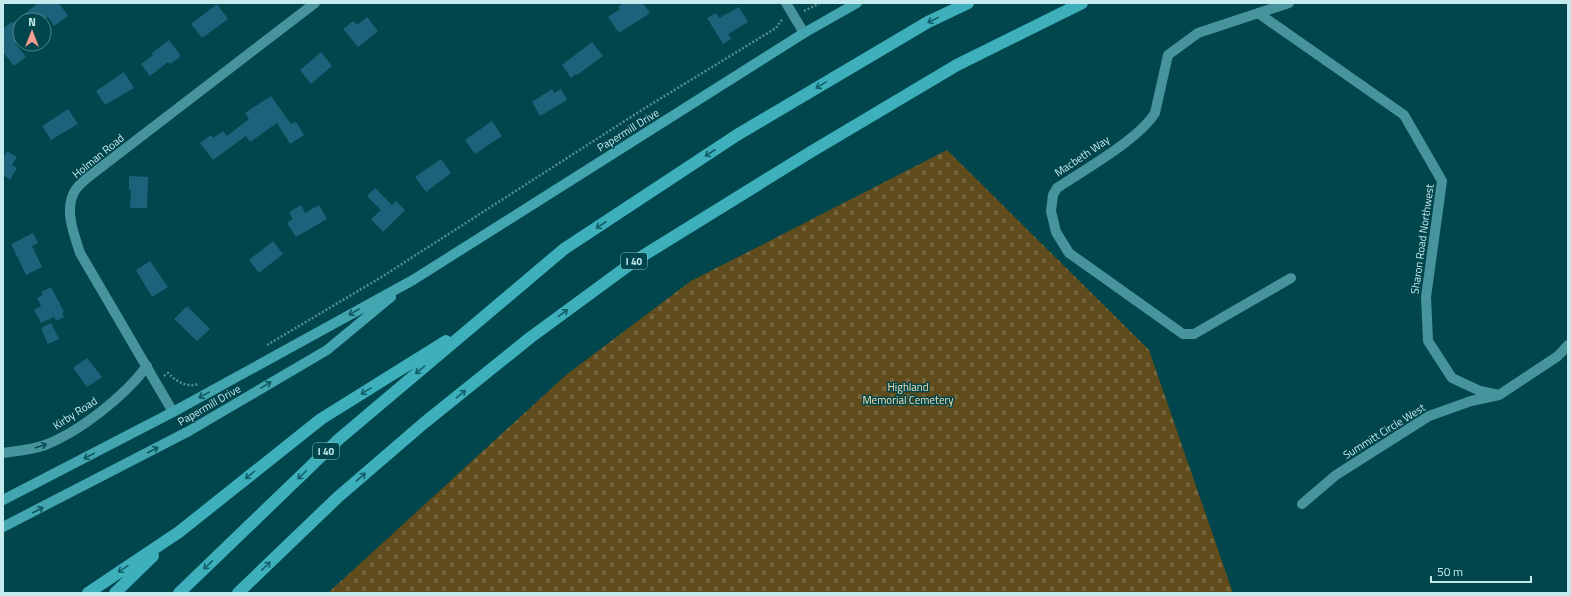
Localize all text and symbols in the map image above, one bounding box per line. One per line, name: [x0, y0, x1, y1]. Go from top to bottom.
north arrow: [12, 12, 52, 52]
text: N: [28, 14, 36, 30]
one-way arrow: [927, 17, 939, 24]
one-way arrow: [815, 82, 827, 90]
street label: Papermill Drive: [594, 104, 662, 155]
street label: Holman Road: [69, 130, 127, 182]
street label: Macbeth Way: [1051, 131, 1113, 180]
one-way arrow: [705, 149, 716, 157]
street label: Sharon Road Northwest: [1406, 183, 1438, 295]
one-way arrow: [595, 221, 607, 229]
road number: I 40: [621, 253, 647, 269]
one-way arrow: [349, 309, 361, 316]
one-way arrow: [558, 309, 569, 318]
one-way arrow: [415, 366, 426, 375]
park label: Highland Memorial Cemetery: [862, 379, 954, 408]
street label: Papermill Drive: [175, 380, 244, 430]
one-way arrow: [260, 381, 272, 389]
one-way arrow: [360, 387, 372, 395]
one-way arrow: [456, 389, 466, 398]
one-way arrow: [198, 392, 210, 399]
street label: Kirby Road: [50, 393, 100, 433]
street label: Summitt Circle West: [1340, 399, 1428, 463]
one-way arrow: [35, 442, 48, 449]
road number: I 40: [313, 443, 339, 459]
one-way arrow: [147, 445, 159, 453]
one-way arrow: [83, 452, 95, 460]
one-way arrow: [297, 470, 307, 480]
one-way arrow: [244, 471, 255, 480]
one-way arrow: [356, 473, 367, 482]
one-way arrow: [31, 505, 43, 513]
scale bar: [1431, 558, 1531, 584]
one-way arrow: [203, 560, 213, 569]
one-way arrow: [261, 561, 271, 571]
text: 50 m: [1437, 562, 1463, 581]
one-way arrow: [117, 566, 129, 574]

